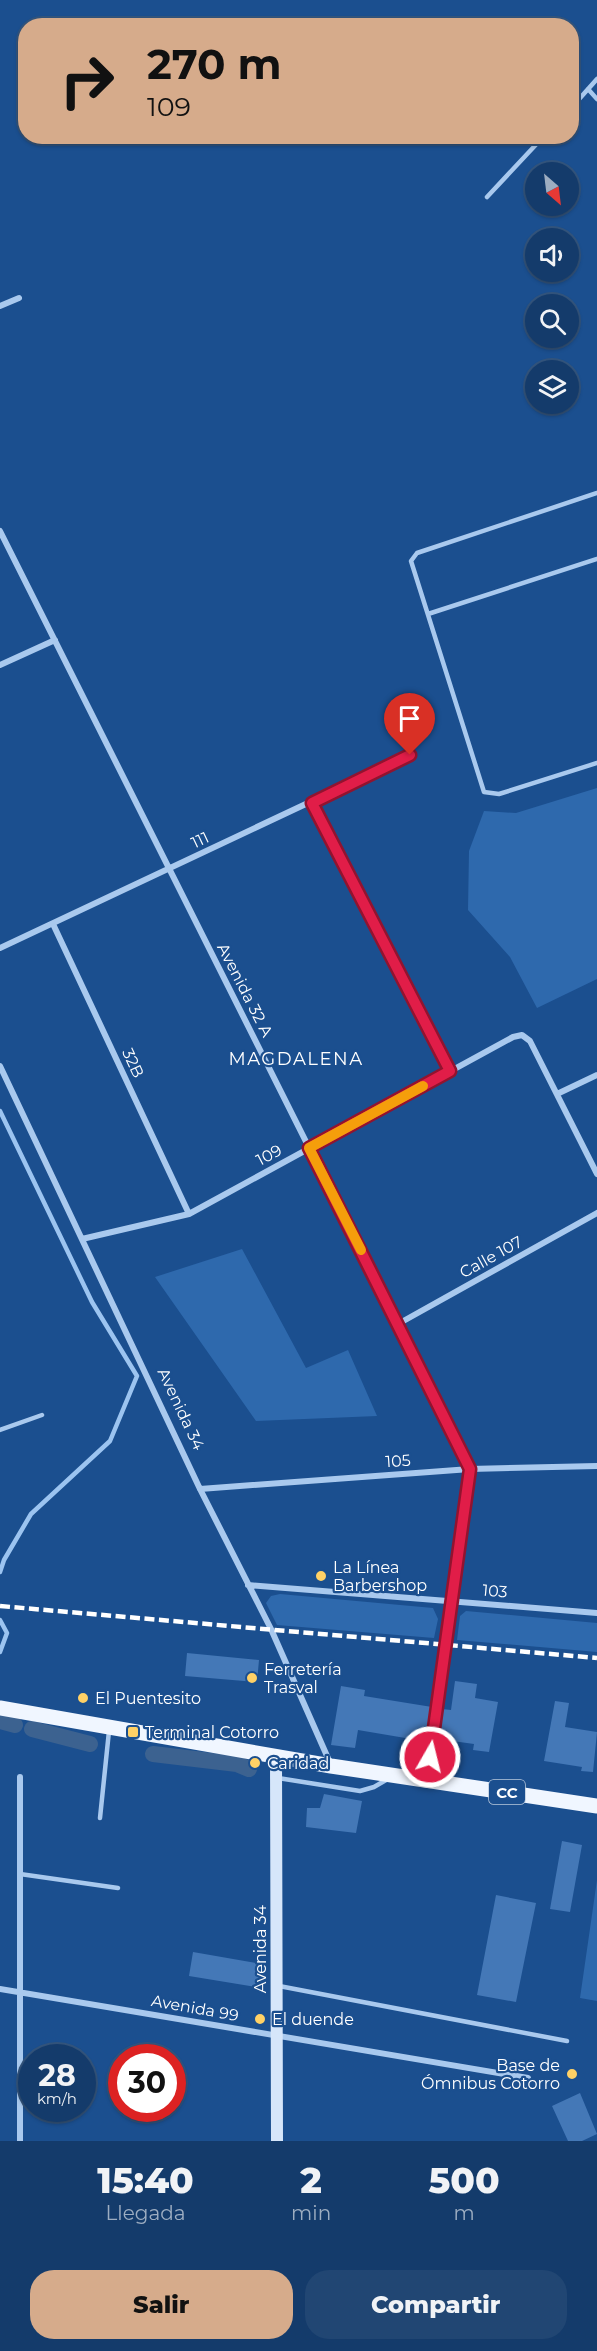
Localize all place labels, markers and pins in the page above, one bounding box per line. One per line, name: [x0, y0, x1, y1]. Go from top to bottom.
pin: [384, 693, 435, 755]
place label: La Línea Barbershop: [333, 1558, 427, 1595]
marker: La Línea Barbershop: [314, 1569, 328, 1583]
place label: Ferretería Trasval: [264, 1660, 342, 1697]
marker: Ferretería Trasval: [245, 1671, 259, 1685]
place label: El Puentesito: [95, 1689, 201, 1708]
marker: El Puentesito: [76, 1691, 90, 1705]
place label: Terminal Cotorro: [145, 1723, 279, 1742]
marker: Terminal Cotorro: [126, 1725, 140, 1739]
place label: Caridad: [267, 1754, 329, 1773]
marker: Caridad: [248, 1756, 262, 1770]
place label: El duende: [272, 2010, 354, 2029]
marker: El duende: [253, 2012, 267, 2026]
place label: Base de Ómnibus Cotorro: [421, 2056, 560, 2093]
marker: Base de Ómnibus Cotorro: [565, 2067, 579, 2081]

